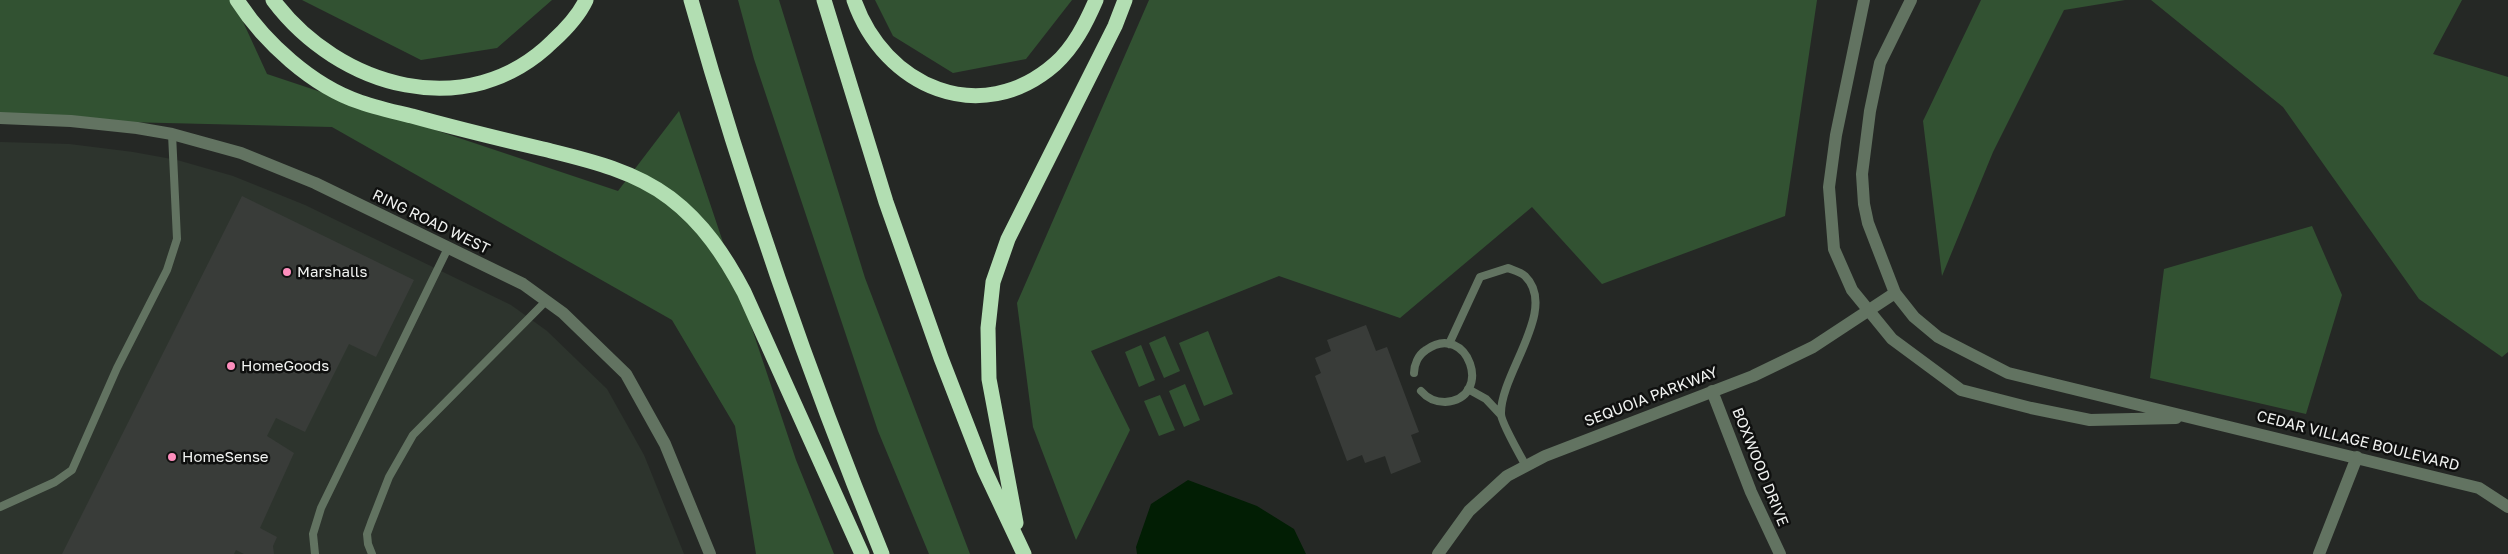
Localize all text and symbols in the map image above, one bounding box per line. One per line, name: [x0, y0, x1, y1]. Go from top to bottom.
street label: RING ROAD WEST: [369, 186, 493, 258]
place label: Marshalls: [297, 263, 367, 281]
marker: Marshalls: [281, 266, 293, 278]
place label: HomeGoods: [241, 357, 329, 375]
marker: HomeGoods: [225, 360, 237, 372]
street label: SEQUOIA PARKWAY: [1582, 363, 1720, 431]
street label: BOXWOOD DRIVE: [1728, 405, 1792, 529]
street label: CEDAR VILLAGE BOULEVARD: [2255, 407, 2461, 475]
place label: HomeSense: [182, 448, 269, 466]
marker: HomeSense: [166, 451, 178, 463]

